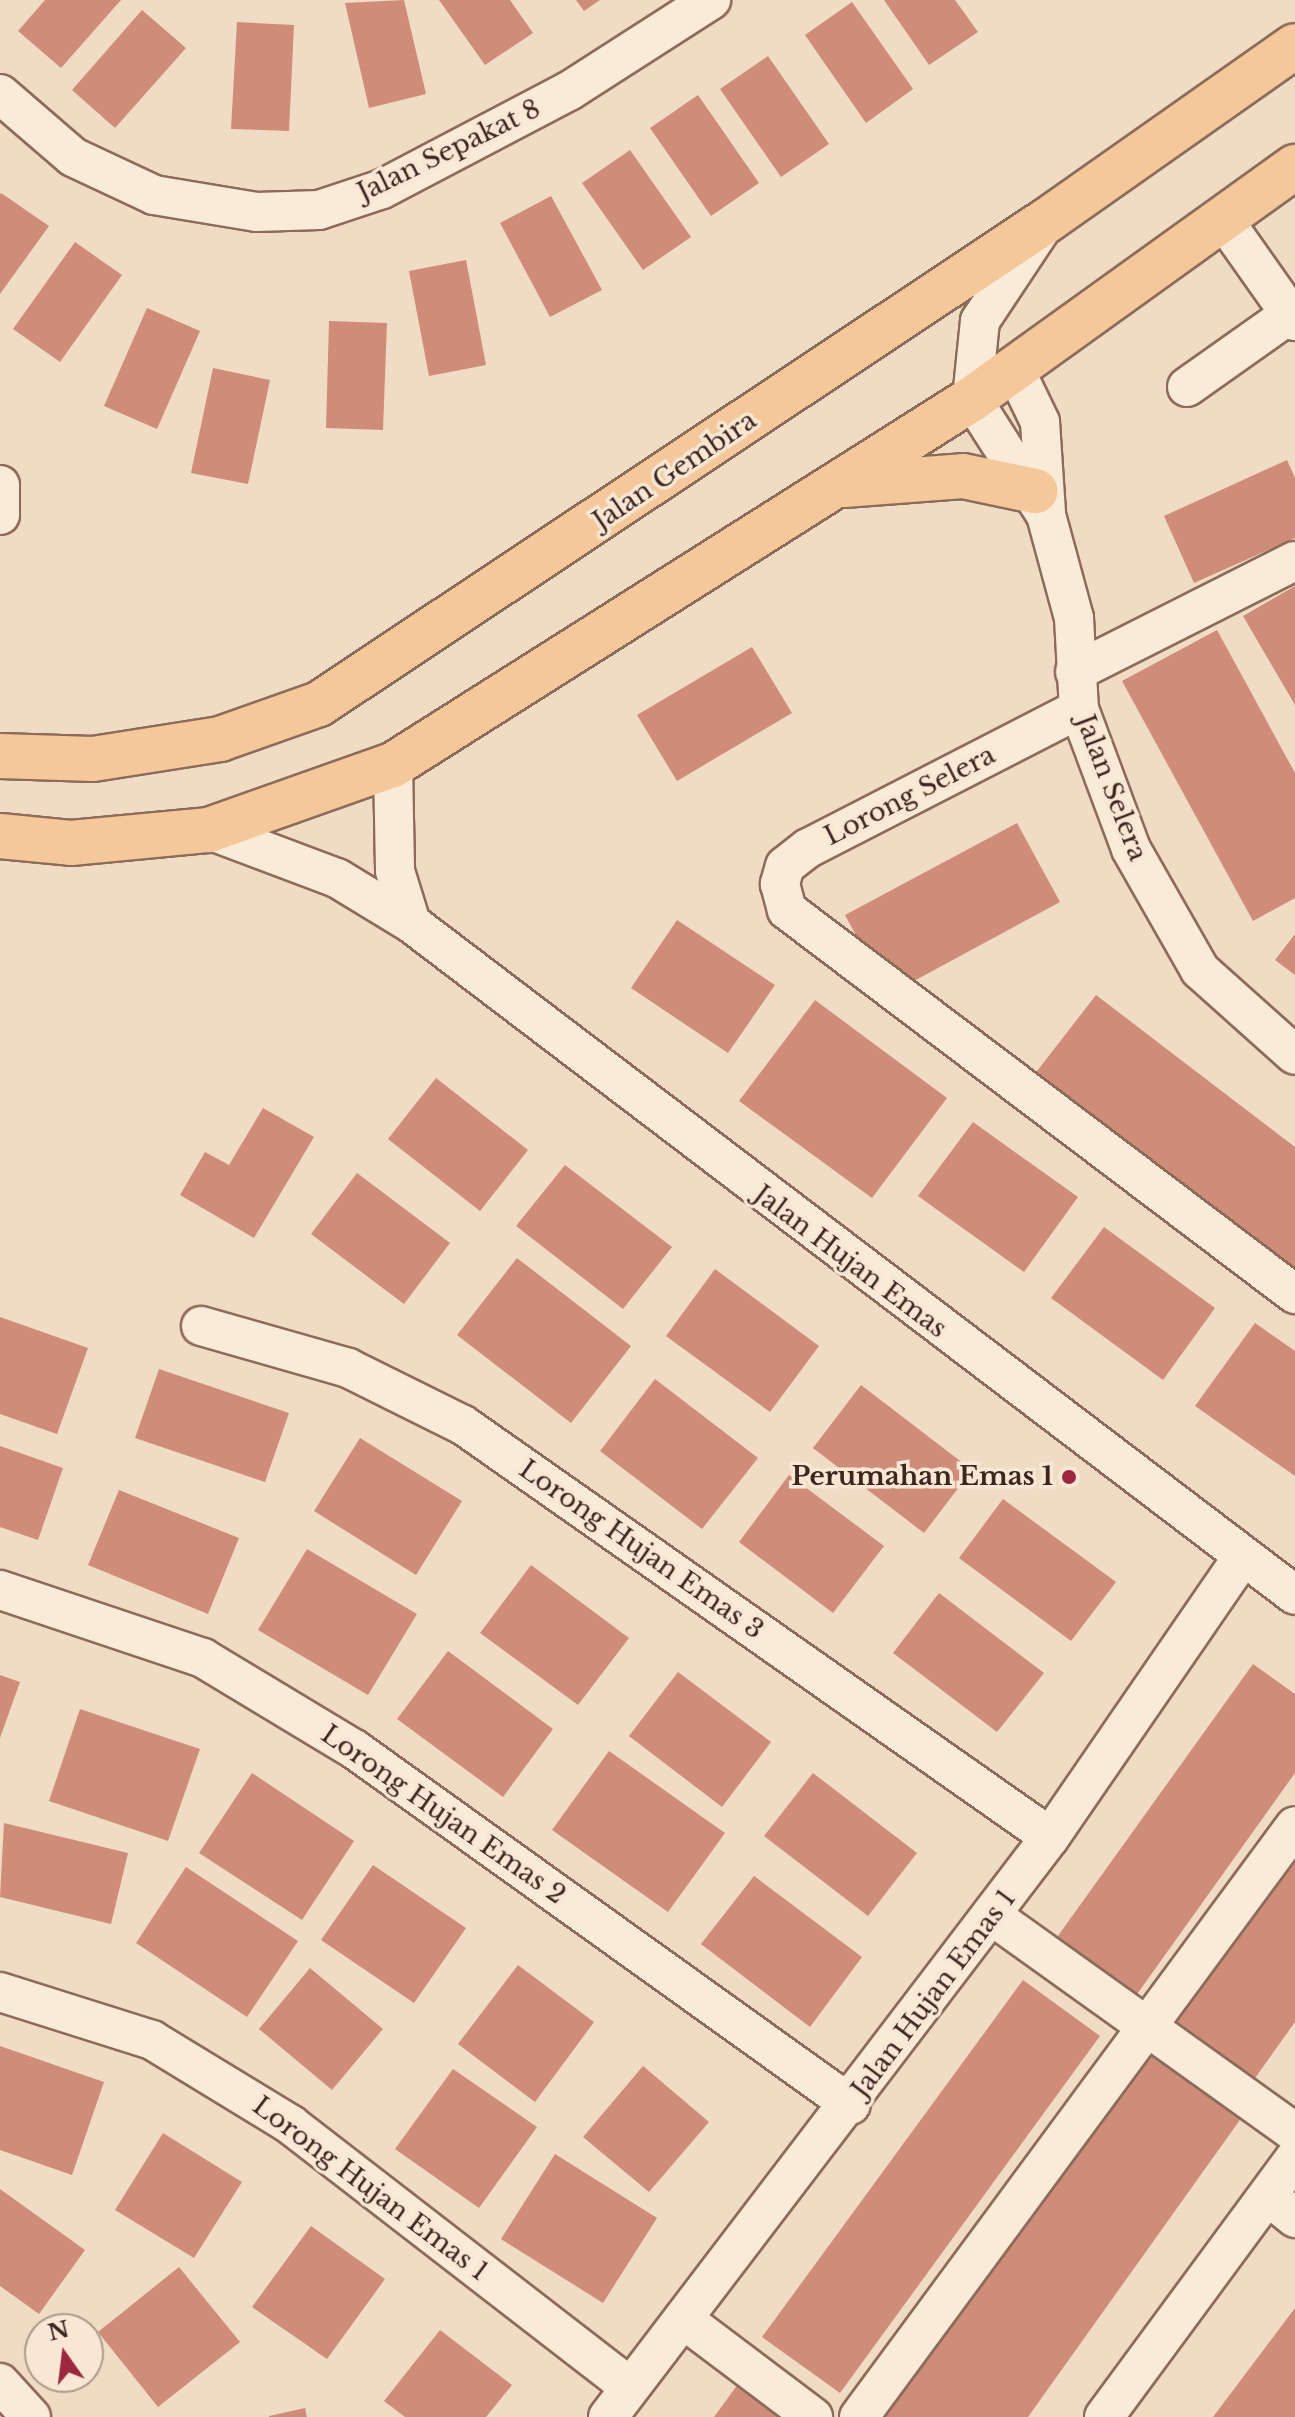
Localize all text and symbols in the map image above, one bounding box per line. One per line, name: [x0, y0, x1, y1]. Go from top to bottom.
street label: Jalan Sepakat 8: [353, 93, 545, 209]
street label: Jalan Gembira: [587, 405, 763, 537]
street label: Jalan Selera: [1069, 711, 1153, 865]
street label: Lorong Selera: [819, 739, 1001, 853]
street label: Jalan Hujan Emas: [747, 1179, 953, 1345]
street label: Lorong Hujan Emas 3: [513, 1454, 769, 1646]
place label: Perumahan Emas 1: [792, 1461, 1053, 1493]
marker: Perumahan Emas 1: [1060, 1468, 1078, 1486]
street label: Lorong Hujan Emas 2: [315, 1719, 571, 1911]
street label: Jalan Hujan Emas 1: [846, 1884, 1022, 2104]
street label: Lorong Hujan Emas 1: [246, 2090, 494, 2288]
north arrow: [24, 2313, 104, 2393]
text: N: [45, 2316, 72, 2347]

